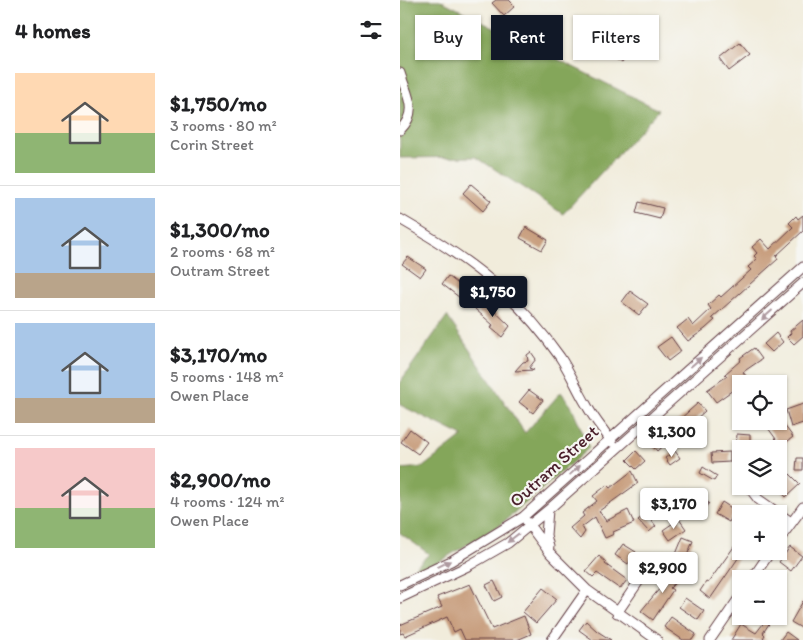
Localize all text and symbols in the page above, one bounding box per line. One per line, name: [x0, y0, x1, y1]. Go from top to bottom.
chip: Buy: [415, 15, 481, 60]
chip: Rent: [491, 15, 563, 60]
chip: Filters: [573, 15, 659, 60]
icon: filters: [357, 16, 385, 44]
text: 4 homes: [15, 18, 91, 43]
text: $1,750/mo: [170, 91, 267, 116]
icon: home: [55, 93, 115, 153]
text: 3 rooms · 80 m²: [170, 116, 277, 135]
text: Corin Street: [170, 135, 254, 154]
text: $1,300/mo: [170, 217, 270, 242]
icon: home: [55, 218, 115, 278]
text: 2 rooms · 68 m²: [170, 242, 275, 261]
text: Outram Street: [170, 261, 270, 280]
pin: $1,750: [452, 276, 534, 318]
text: $1,750: [470, 282, 516, 301]
one-way arrow: [761, 309, 773, 321]
text: $3,170/mo: [170, 342, 267, 367]
icon: home: [55, 343, 115, 403]
one-way arrow: [690, 356, 703, 367]
text: 5 rooms · 148 m²: [170, 367, 284, 386]
map controls: [732, 375, 787, 625]
button: locate: [732, 375, 787, 430]
text: Owen Place: [170, 386, 249, 405]
pin: $1,300: [631, 416, 713, 458]
street label: Outram Street: [505, 420, 603, 512]
text: $1,300: [648, 422, 696, 441]
button: layers: [732, 440, 787, 495]
one-way arrow: [568, 464, 580, 476]
text: $2,900/mo: [170, 467, 271, 492]
icon: home: [55, 468, 115, 528]
pin: $3,170: [633, 488, 715, 530]
text: 4 rooms · 124 m²: [170, 492, 285, 511]
text: $3,170: [651, 494, 697, 513]
button: +: [732, 505, 787, 560]
text: Owen Place: [170, 511, 249, 530]
one-way arrow: [507, 533, 520, 544]
pin: $2,900: [622, 552, 704, 594]
text: $2,900: [639, 558, 687, 577]
one-way arrow: [437, 560, 451, 568]
button: −: [732, 570, 787, 625]

